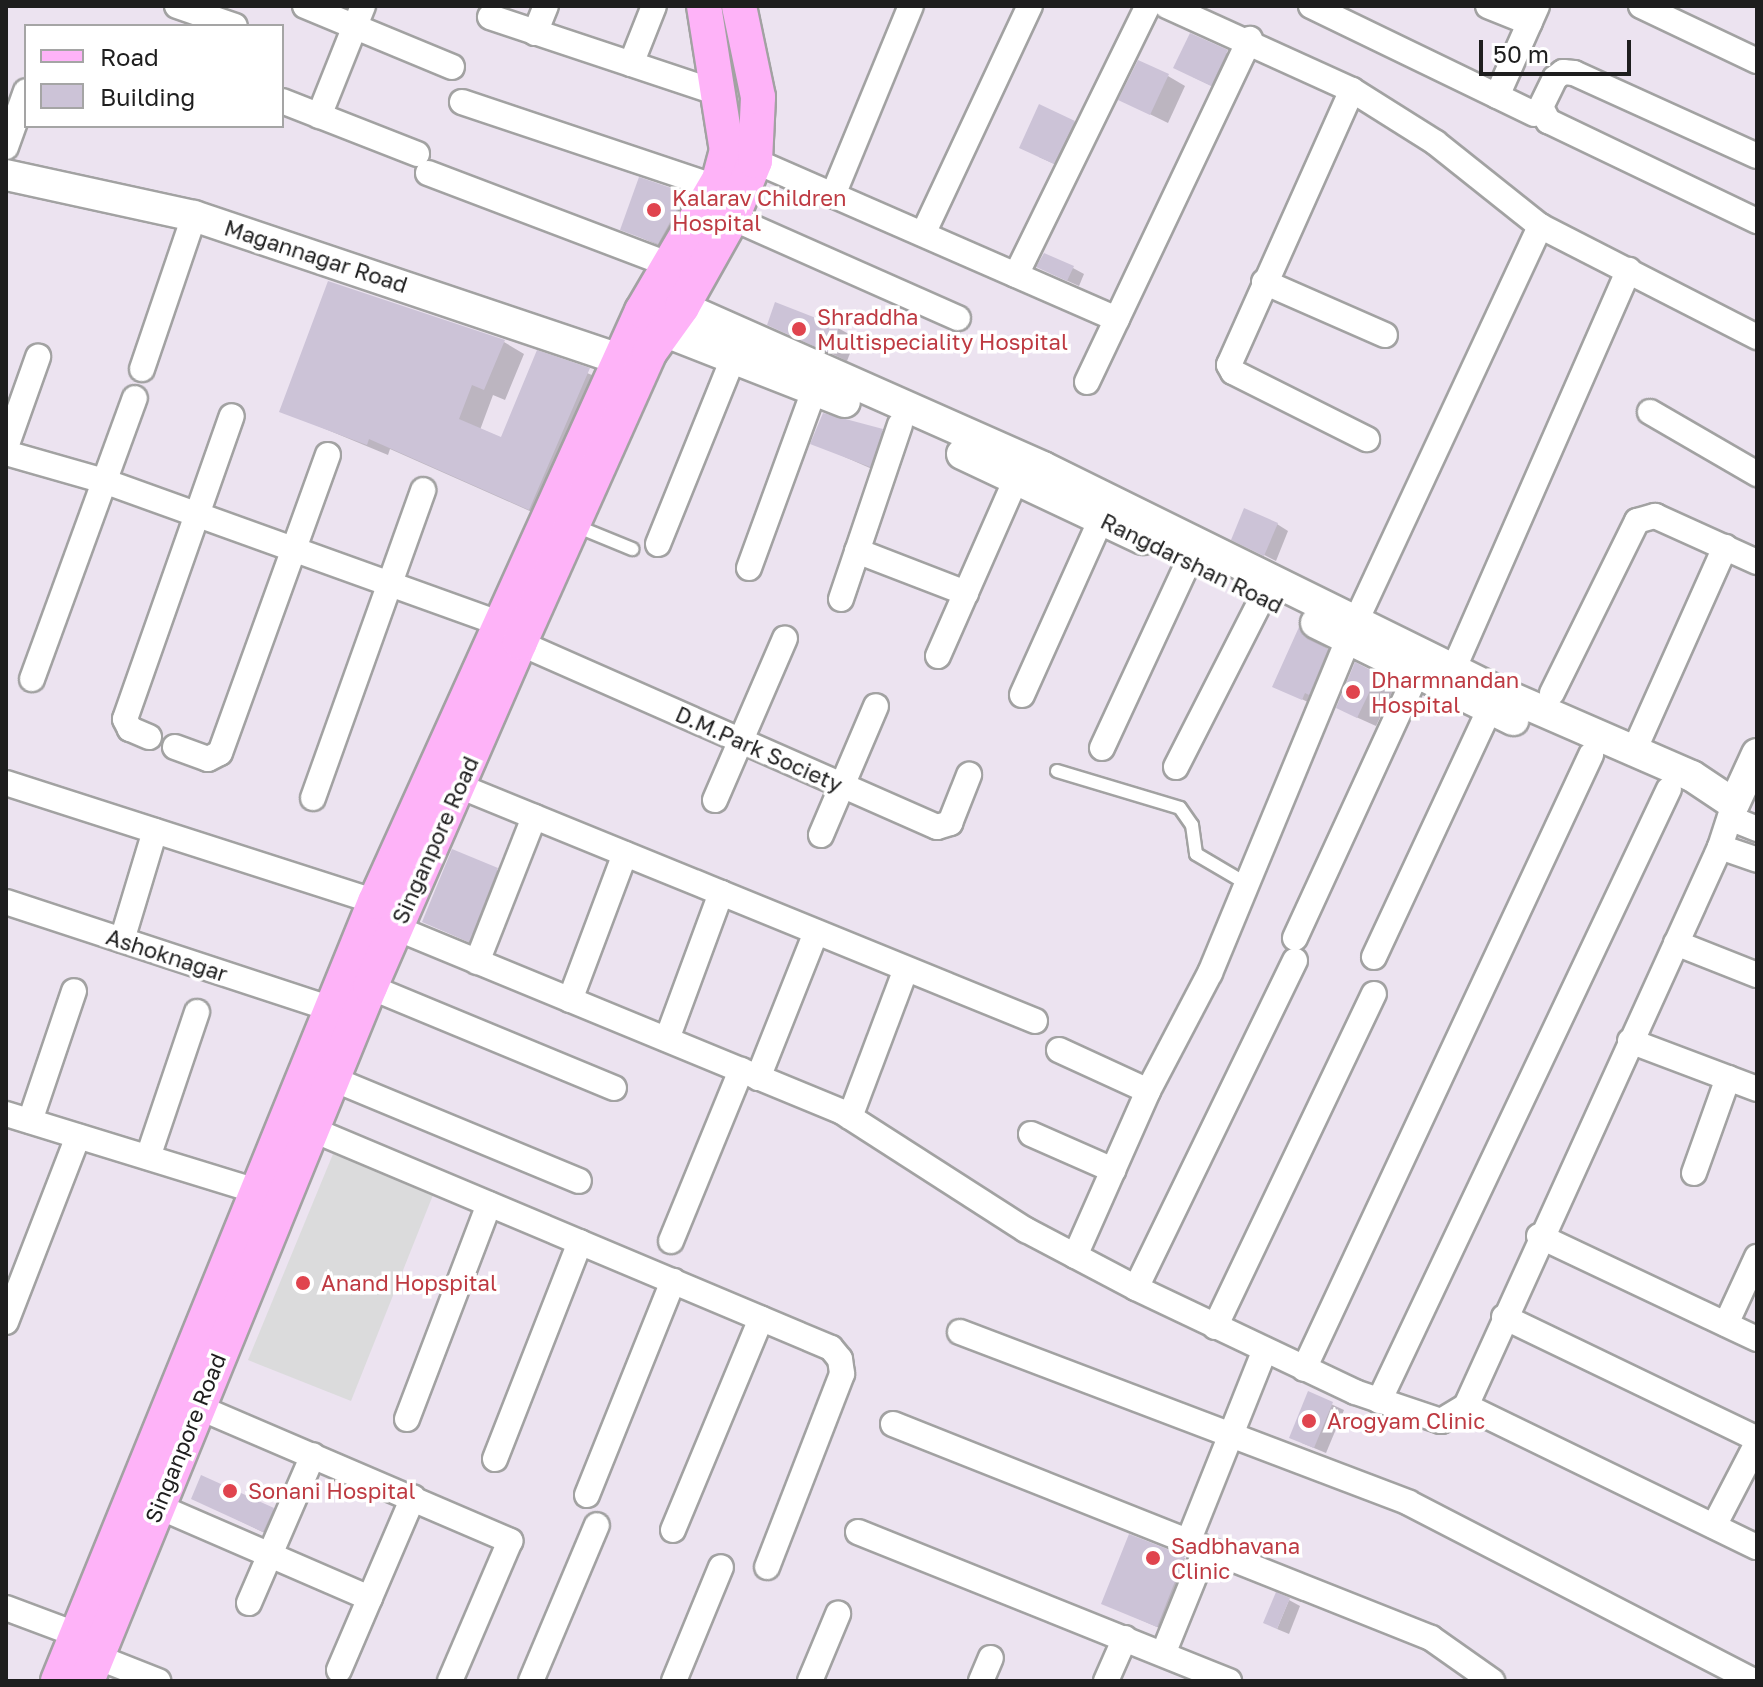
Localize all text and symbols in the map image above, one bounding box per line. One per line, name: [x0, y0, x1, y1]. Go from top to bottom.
legend: [24, 24, 284, 128]
scale bar: [1483, 24, 1635, 74]
text: 50 m: [1493, 39, 1549, 68]
text: Road: [100, 42, 159, 71]
text: Building: [100, 82, 195, 111]
place label: Kalarav Children Hospital: [672, 184, 846, 236]
marker: Kalarav Children Hospital: [643, 199, 665, 221]
street label: Magannagar Road: [221, 214, 411, 298]
place label: Shraddha Multispeciality Hospital: [817, 303, 1068, 354]
marker: Shraddha Multispeciality Hospital: [788, 318, 810, 340]
street label: Rangdarshan Road: [1097, 507, 1287, 619]
place label: Dharmnandan Hospital: [1371, 666, 1519, 718]
marker: Dharmnandan Hospital: [1342, 681, 1364, 703]
street label: D.M.Park Society: [672, 700, 846, 798]
street label: Singanpore Road: [386, 752, 484, 928]
street label: Ashoknagar: [103, 923, 231, 987]
place label: Anand Hopspital: [321, 1270, 497, 1296]
marker: Anand Hopspital: [292, 1272, 314, 1294]
street label: Singanpore Road: [139, 1349, 231, 1527]
place label: Arogyam Clinic: [1327, 1408, 1485, 1434]
marker: Arogyam Clinic: [1298, 1410, 1320, 1432]
place label: Sonani Hospital: [248, 1478, 415, 1504]
marker: Sonani Hospital: [219, 1480, 241, 1502]
place label: Sadbhavana Clinic: [1171, 1532, 1300, 1584]
marker: Sadbhavana Clinic: [1142, 1547, 1164, 1569]

